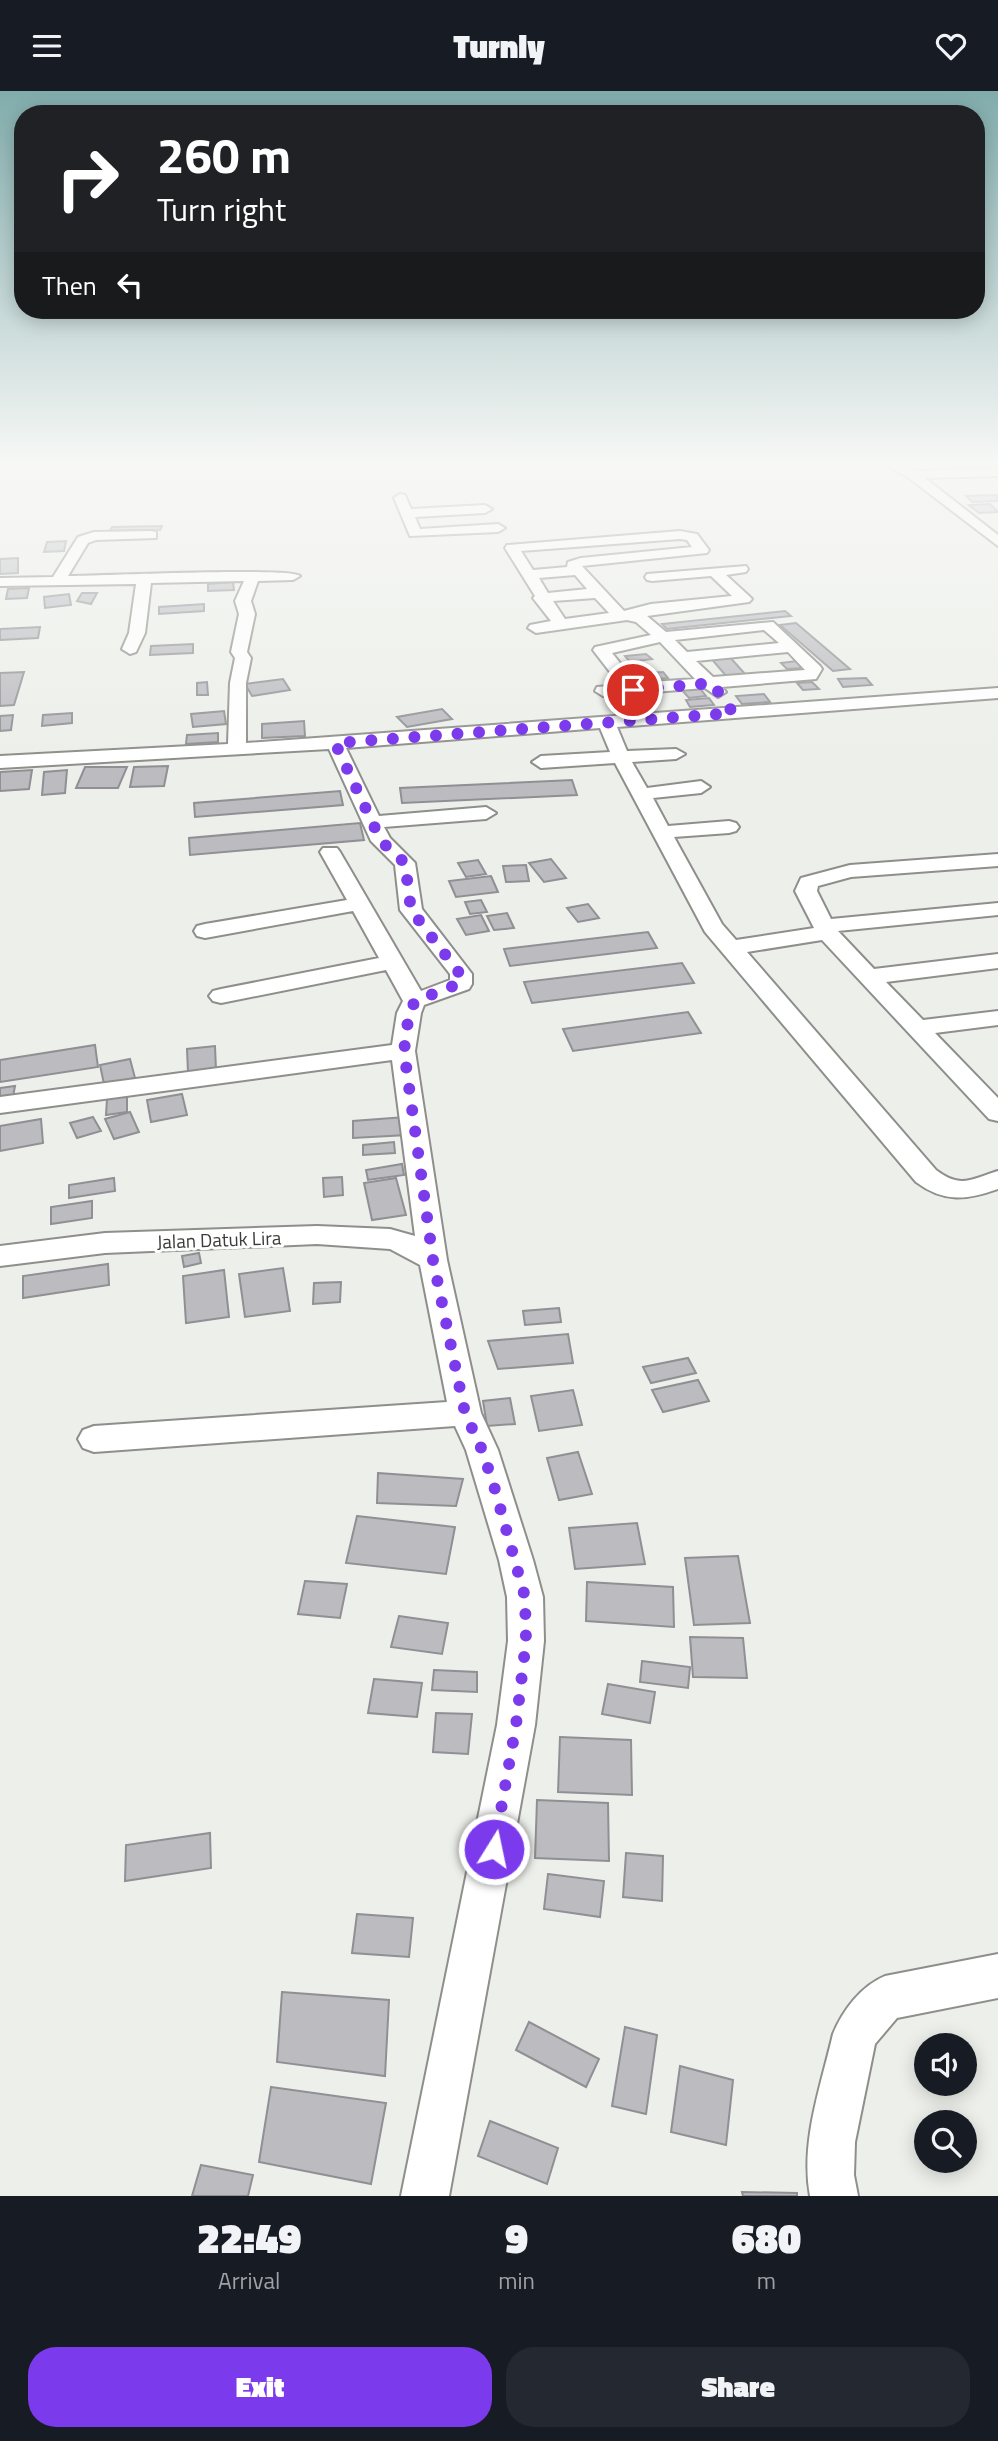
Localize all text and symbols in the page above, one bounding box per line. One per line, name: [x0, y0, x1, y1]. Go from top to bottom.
text: Turnly: [453, 22, 545, 70]
icon: menu: [28, 27, 66, 65]
icon: heart: [932, 27, 970, 65]
text: 260 m: [157, 117, 291, 192]
icon: right: [42, 133, 133, 224]
text: Turn right: [157, 185, 286, 233]
text: Then: [42, 266, 97, 305]
icon: left: [111, 266, 149, 304]
pin: [603, 660, 663, 720]
icon: arrive: [614, 671, 652, 709]
street label: Jalan Datuk Lira: [156, 1222, 282, 1256]
position arrow: [457, 1812, 531, 1886]
map controls: [914, 2033, 977, 2173]
button: sound: [914, 2033, 977, 2096]
button: search: [914, 2110, 977, 2173]
text: 22:49: [197, 2205, 301, 2269]
text: 9: [505, 2205, 528, 2269]
text: 680: [732, 2205, 801, 2269]
text: Arrival: [218, 2263, 280, 2298]
text: min: [498, 2263, 535, 2298]
text: m: [757, 2263, 776, 2298]
button: Exit: [28, 2347, 492, 2427]
button: Share: [506, 2347, 970, 2427]

